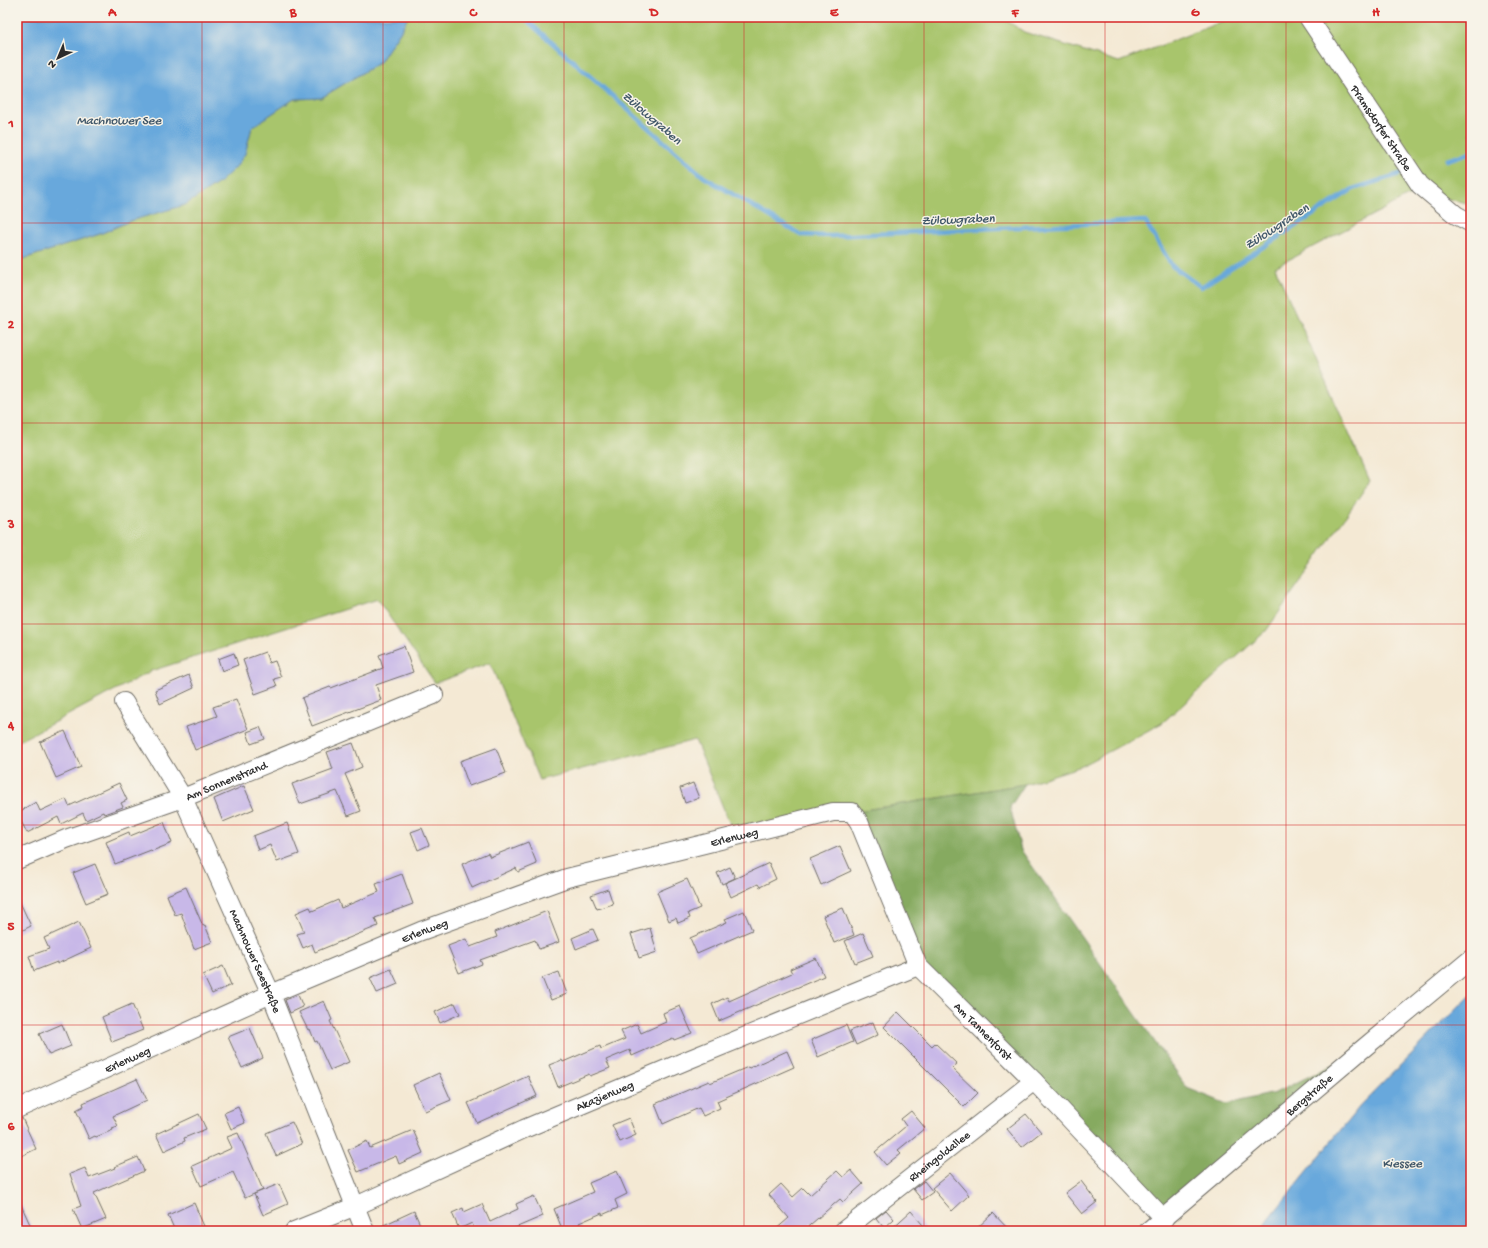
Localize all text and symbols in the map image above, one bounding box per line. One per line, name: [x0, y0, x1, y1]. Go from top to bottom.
text: A: [107, 6, 117, 21]
text: B: [289, 6, 298, 21]
text: C: [468, 6, 478, 21]
text: D: [649, 6, 659, 21]
text: E: [830, 6, 839, 21]
text: F: [1011, 6, 1020, 21]
text: G: [1191, 6, 1200, 21]
text: H: [1372, 6, 1380, 21]
north arrow: [38, 38, 78, 78]
text: N: [46, 57, 59, 71]
street label: Pramsdorfer Straße: [1346, 82, 1414, 175]
water label: Zülowgraben: [619, 89, 685, 149]
water label: Machnower See: [77, 114, 163, 129]
text: 1: [7, 117, 14, 132]
water label: Zülowgraben: [1243, 200, 1313, 253]
water label: Zülowgraben: [921, 212, 996, 229]
text: 2: [8, 318, 15, 333]
text: 3: [7, 518, 15, 533]
text: 4: [7, 719, 15, 734]
street label: Am Sonnenstrand: [184, 759, 271, 805]
street label: Erlenweg: [709, 826, 760, 851]
street label: Machnower Seestraße: [225, 908, 283, 1016]
street label: Erlenweg: [400, 917, 450, 947]
text: 5: [8, 920, 15, 935]
street label: Am Tannenforst: [950, 1000, 1015, 1065]
street label: Erlenweg: [103, 1044, 153, 1077]
street label: Bergstraße: [1283, 1072, 1337, 1121]
street label: Akazienweg: [574, 1078, 636, 1115]
text: 6: [8, 1120, 15, 1135]
street label: Rheingoldallee: [907, 1128, 974, 1186]
water label: Kiessee: [1382, 1157, 1423, 1172]

